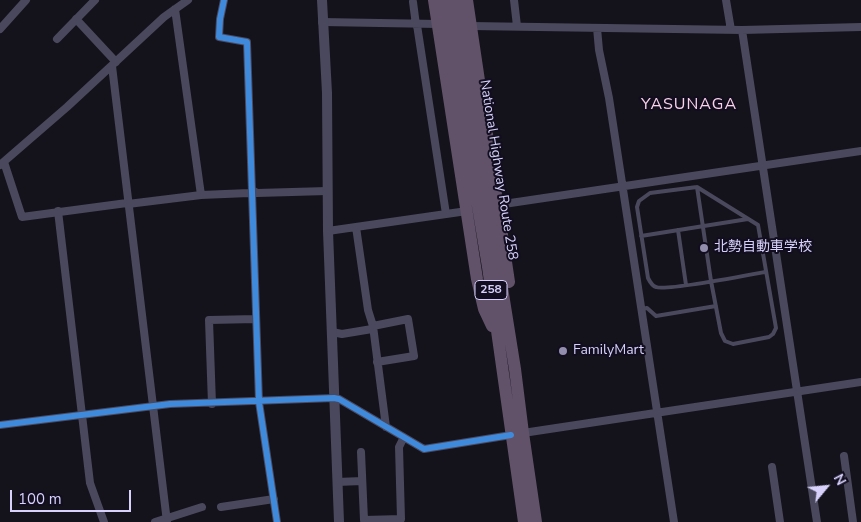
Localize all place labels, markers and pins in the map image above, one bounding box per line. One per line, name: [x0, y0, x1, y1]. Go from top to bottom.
place label: 北勢自動車学校: [714, 240, 812, 256]
marker: 北勢自動車学校: [698, 242, 710, 254]
place label: FamilyMart: [573, 343, 644, 359]
marker: FamilyMart: [557, 345, 569, 357]

